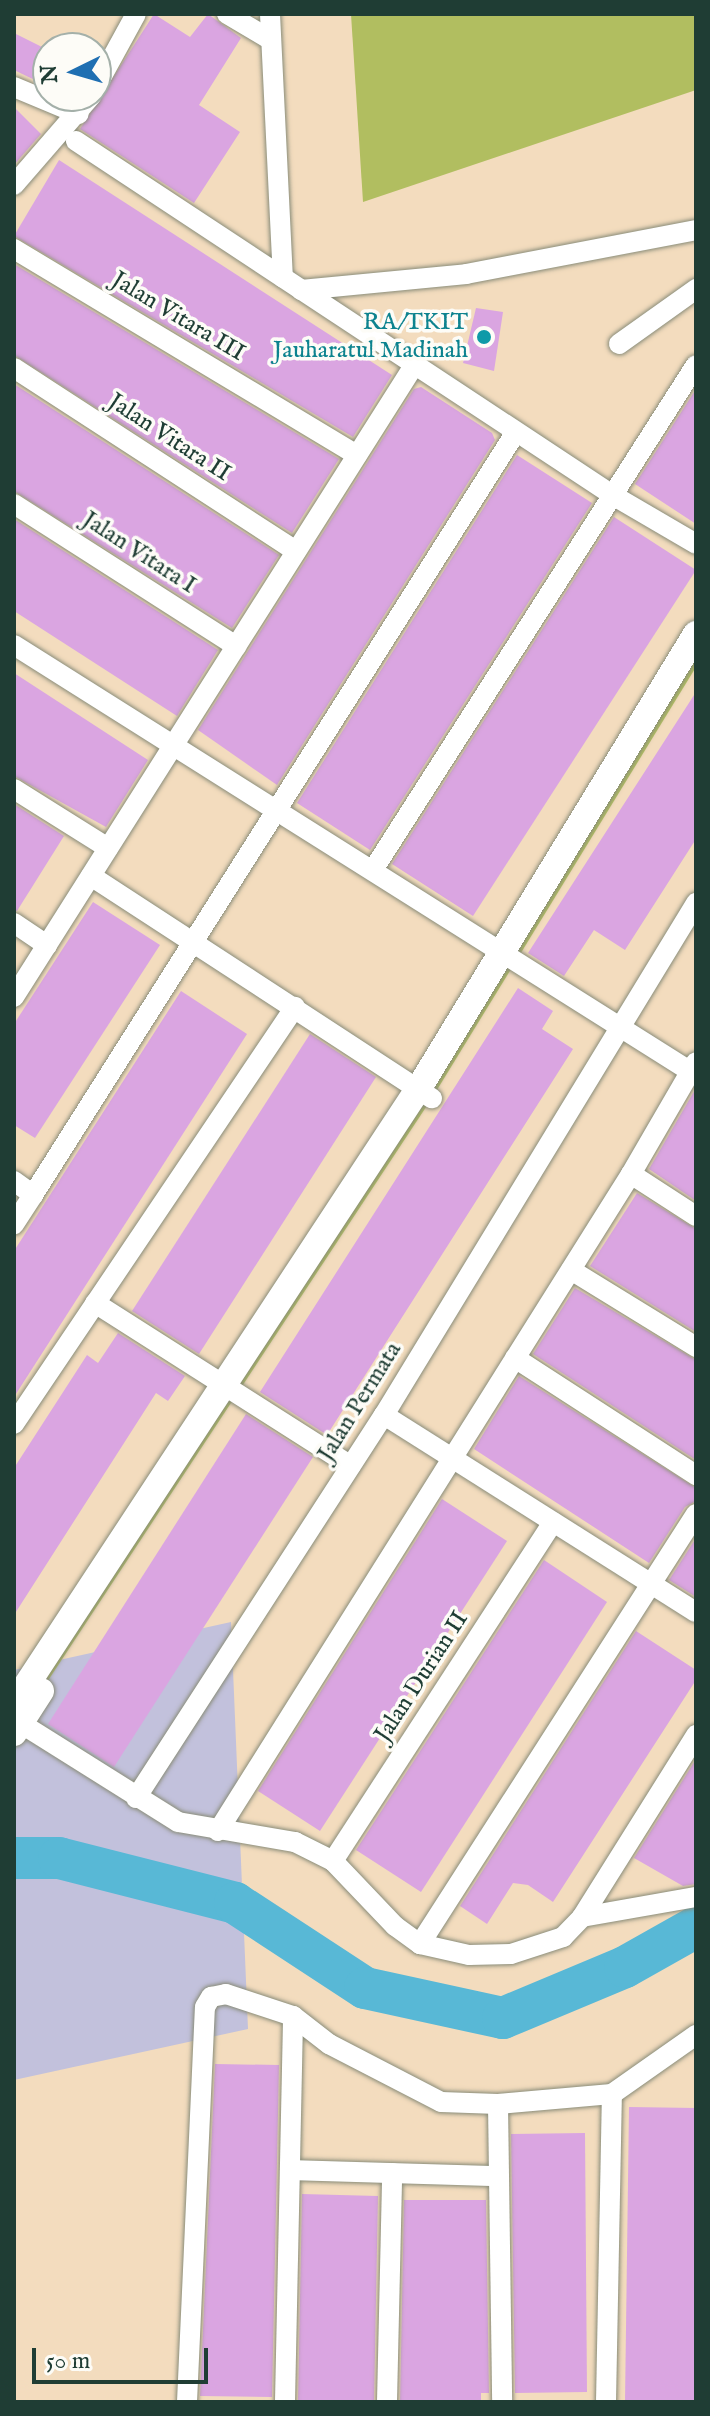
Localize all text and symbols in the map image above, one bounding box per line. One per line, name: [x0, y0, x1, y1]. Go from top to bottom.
north arrow: [32, 32, 112, 112]
text: N: [35, 63, 65, 85]
street label: Jalan Vitara III: [106, 266, 250, 368]
place label: RA/TKIT Jauharatul Madinah: [273, 309, 468, 365]
marker: RA/TKIT Jauharatul Madinah: [475, 328, 493, 346]
street label: Jalan Vitara II: [102, 388, 236, 488]
street label: Jalan Vitara I: [77, 506, 201, 600]
street label: Jalan Permata: [312, 1337, 408, 1467]
street label: Jalan Durian II: [369, 1606, 475, 1748]
scale bar: [36, 2332, 212, 2382]
text: 50 m: [46, 2346, 90, 2377]

